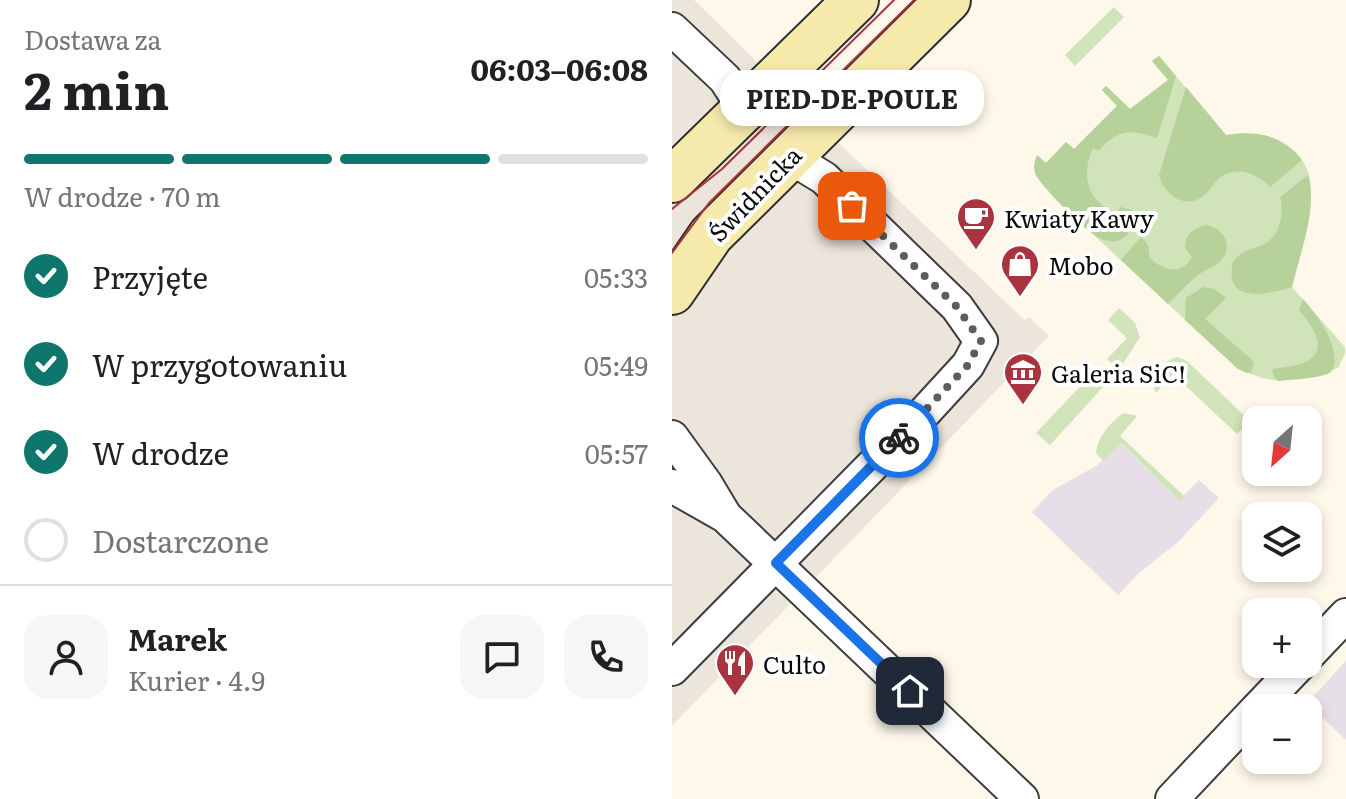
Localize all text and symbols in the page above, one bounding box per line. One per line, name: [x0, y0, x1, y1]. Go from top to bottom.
text: Dostawa za: [24, 19, 162, 58]
text: 06:03–06:08: [470, 46, 648, 90]
text: 2 min: [24, 49, 169, 126]
callout: PIED-DE-POULE: [720, 70, 984, 126]
text: PIED-DE-POULE: [746, 78, 958, 117]
street label: Świdnicka: [700, 137, 809, 249]
pin: [818, 172, 886, 240]
text: W drodze · 70 m: [24, 176, 220, 215]
icon: bag: [830, 184, 874, 228]
cafe icon: Kwiaty Kawy: [955, 196, 997, 251]
place label: Kwiaty Kawy: [1004, 200, 1154, 235]
shop icon: Mobo: [999, 243, 1041, 298]
place label: Mobo: [1048, 247, 1114, 282]
icon: check: [24, 254, 68, 298]
text: Przyjęte: [92, 254, 208, 298]
text: 05:33: [584, 257, 648, 296]
icon: check: [24, 342, 68, 386]
text: W przygotowaniu: [92, 342, 347, 386]
text: 05:49: [584, 345, 648, 384]
museum icon: Galeria SiC!: [1002, 351, 1044, 406]
place label: Galeria SiC!: [1051, 355, 1186, 390]
courier: [859, 398, 939, 478]
north arrow: [1242, 406, 1322, 486]
map controls: [1242, 406, 1322, 774]
icon: bike: [877, 416, 921, 460]
icon: check: [24, 430, 68, 474]
text: W drodze: [92, 430, 229, 474]
text: 05:57: [585, 433, 648, 472]
button: layers: [1242, 502, 1322, 582]
text: Dostarczone: [92, 518, 269, 562]
button: +: [1242, 598, 1322, 678]
button: person: [24, 615, 108, 699]
button: chat: [460, 615, 544, 699]
button: phone: [564, 615, 648, 699]
text: Marek: [128, 616, 227, 660]
restaurant icon: Culto: [714, 642, 756, 697]
place label: Culto: [763, 646, 826, 681]
pin: [876, 657, 944, 725]
text: Kurier · 4.9: [128, 660, 265, 699]
icon: home: [888, 669, 932, 713]
button: −: [1242, 694, 1322, 774]

